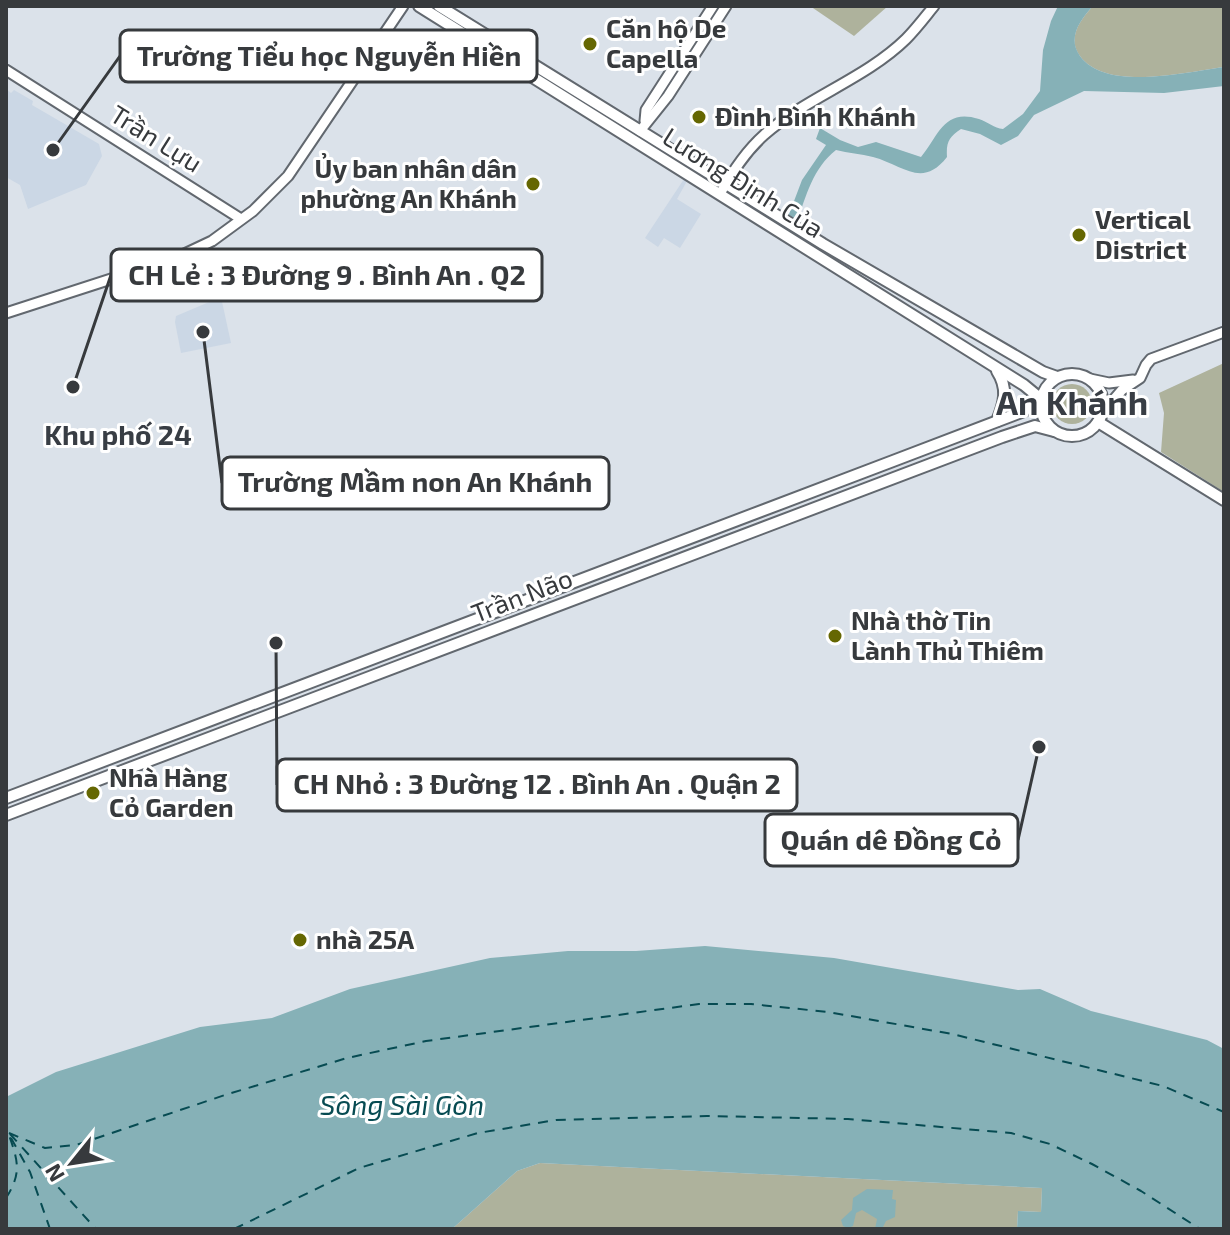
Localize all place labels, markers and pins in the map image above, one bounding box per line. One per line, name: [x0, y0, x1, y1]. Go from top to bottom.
place label: Căn hộ De Capella: [606, 12, 726, 73]
callout: Trường Tiểu học Nguyễn Hiền: [120, 30, 537, 82]
marker: Căn hộ De Capella: [581, 35, 599, 53]
place label: Đình Bình Khánh: [715, 100, 916, 131]
marker: Đình Bình Khánh: [690, 108, 708, 126]
place label: Ủy ban nhân dân phường An Khánh: [301, 152, 517, 213]
marker: Ủy ban nhân dân phường An Khánh: [524, 175, 542, 193]
place label: Vertical District: [1095, 203, 1191, 264]
marker: Vertical District: [1070, 226, 1088, 244]
callout: CH Lẻ : 3 Đường 9 . Bình An . Q2: [111, 249, 542, 301]
callout: Trường Mầm non An Khánh: [222, 457, 609, 509]
place label: Nhà thờ Tin Lành Thủ Thiêm: [851, 604, 1044, 665]
marker: Nhà thờ Tin Lành Thủ Thiêm: [826, 627, 844, 645]
callout: CH Nhỏ : 3 Đường 12 . Bình An . Quận 2: [277, 759, 797, 811]
place label: Nhà Hàng Cỏ Garden: [109, 761, 234, 822]
marker: Nhà Hàng Cỏ Garden: [84, 784, 102, 802]
callout: Quán dê Đồng Cỏ: [765, 814, 1018, 866]
place label: nhà 25A: [316, 923, 414, 954]
marker: nhà 25A: [291, 931, 309, 949]

